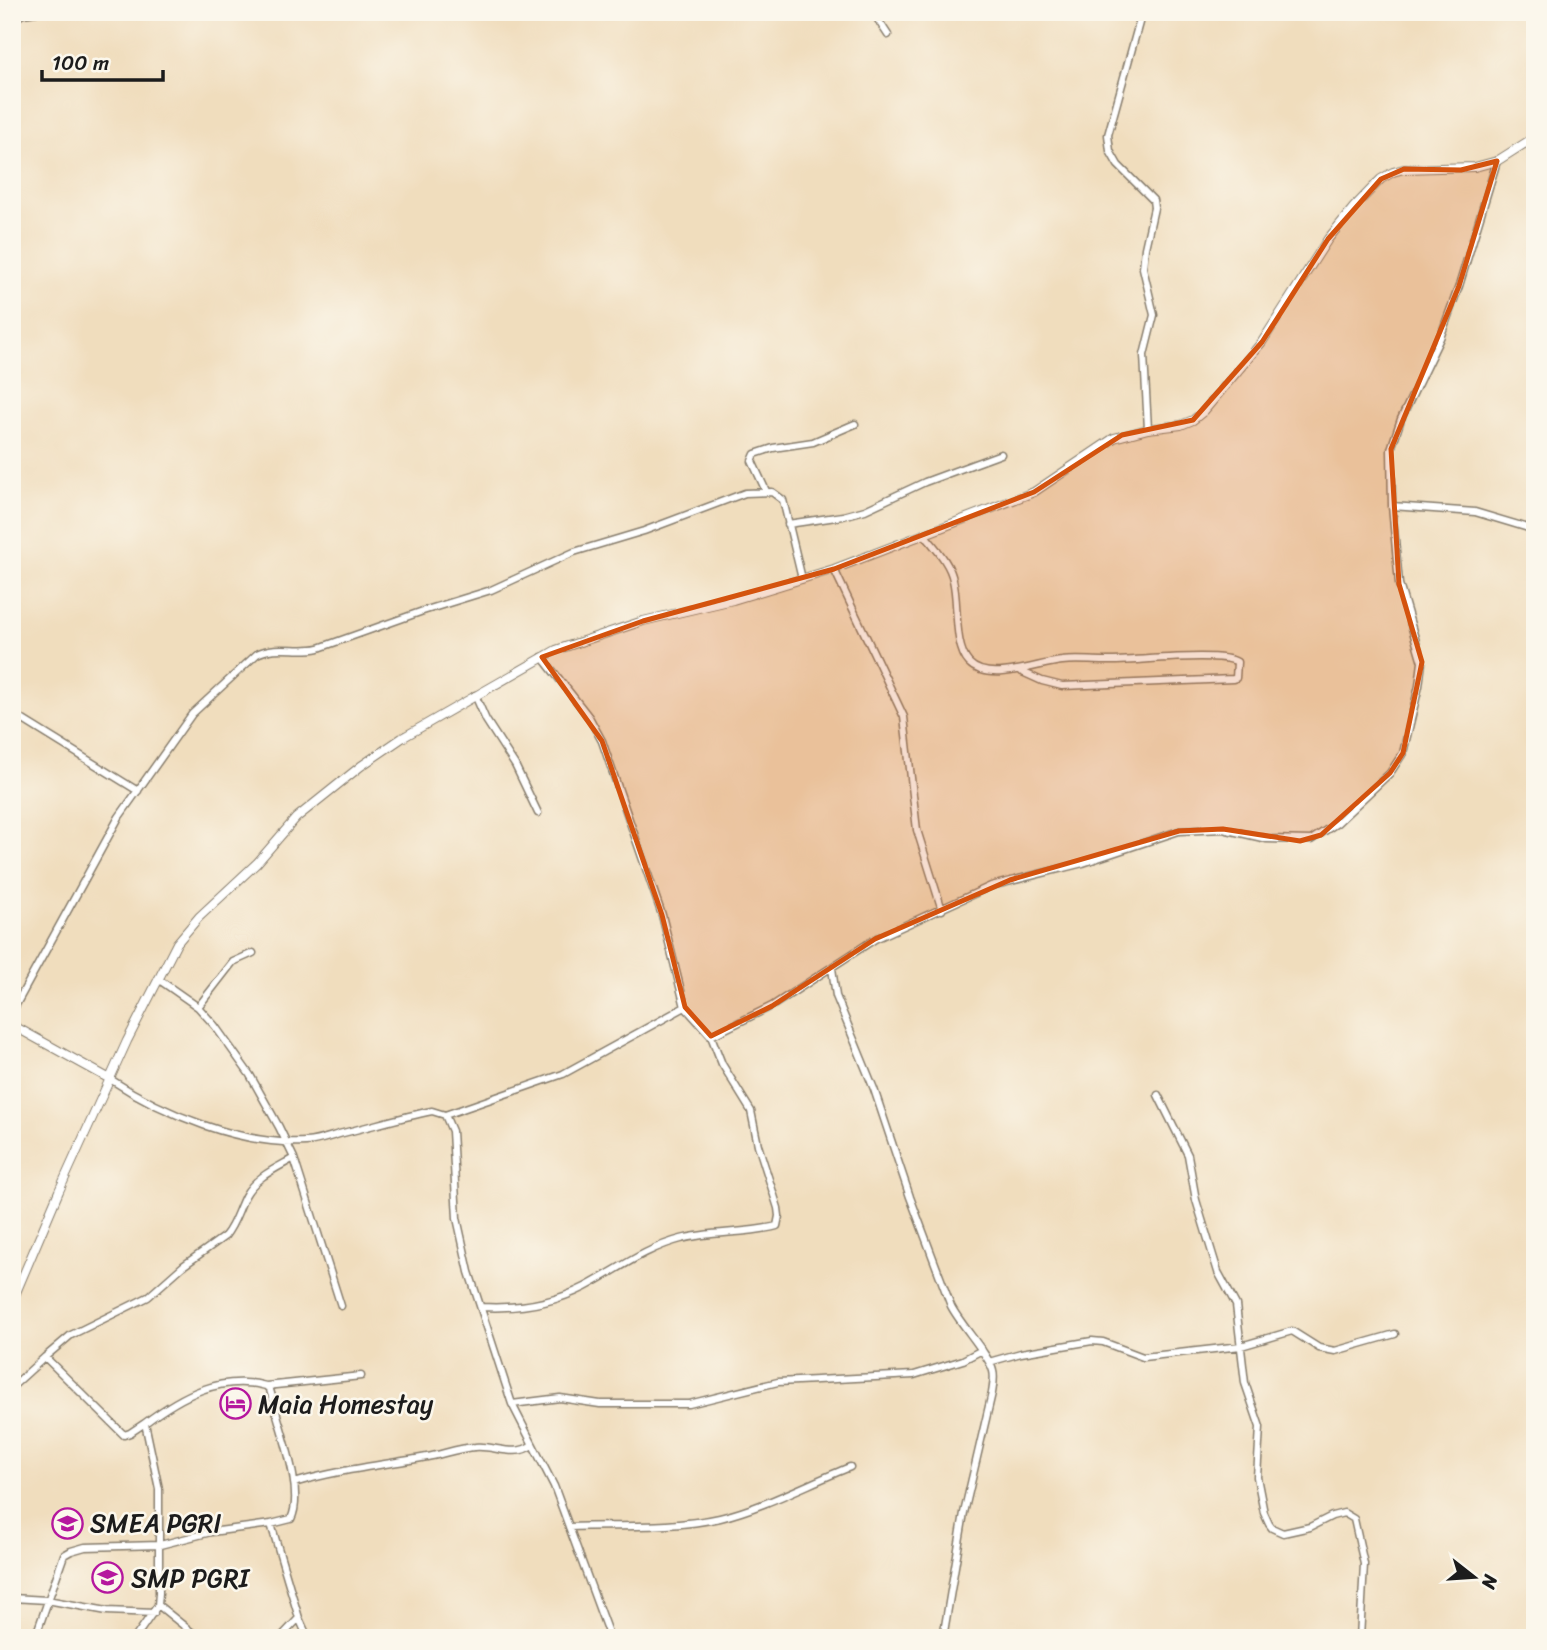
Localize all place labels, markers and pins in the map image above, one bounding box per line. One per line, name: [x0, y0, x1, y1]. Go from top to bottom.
place label: Maia Homestay: [258, 1381, 434, 1427]
hotel icon: Maia Homestay: [218, 1387, 252, 1421]
place label: SMEA PGRI: [90, 1500, 222, 1546]
school or university icon: SMEA PGRI: [50, 1506, 84, 1540]
place label: SMP PGRI: [131, 1555, 251, 1601]
school or university icon: SMP PGRI: [91, 1561, 125, 1595]

